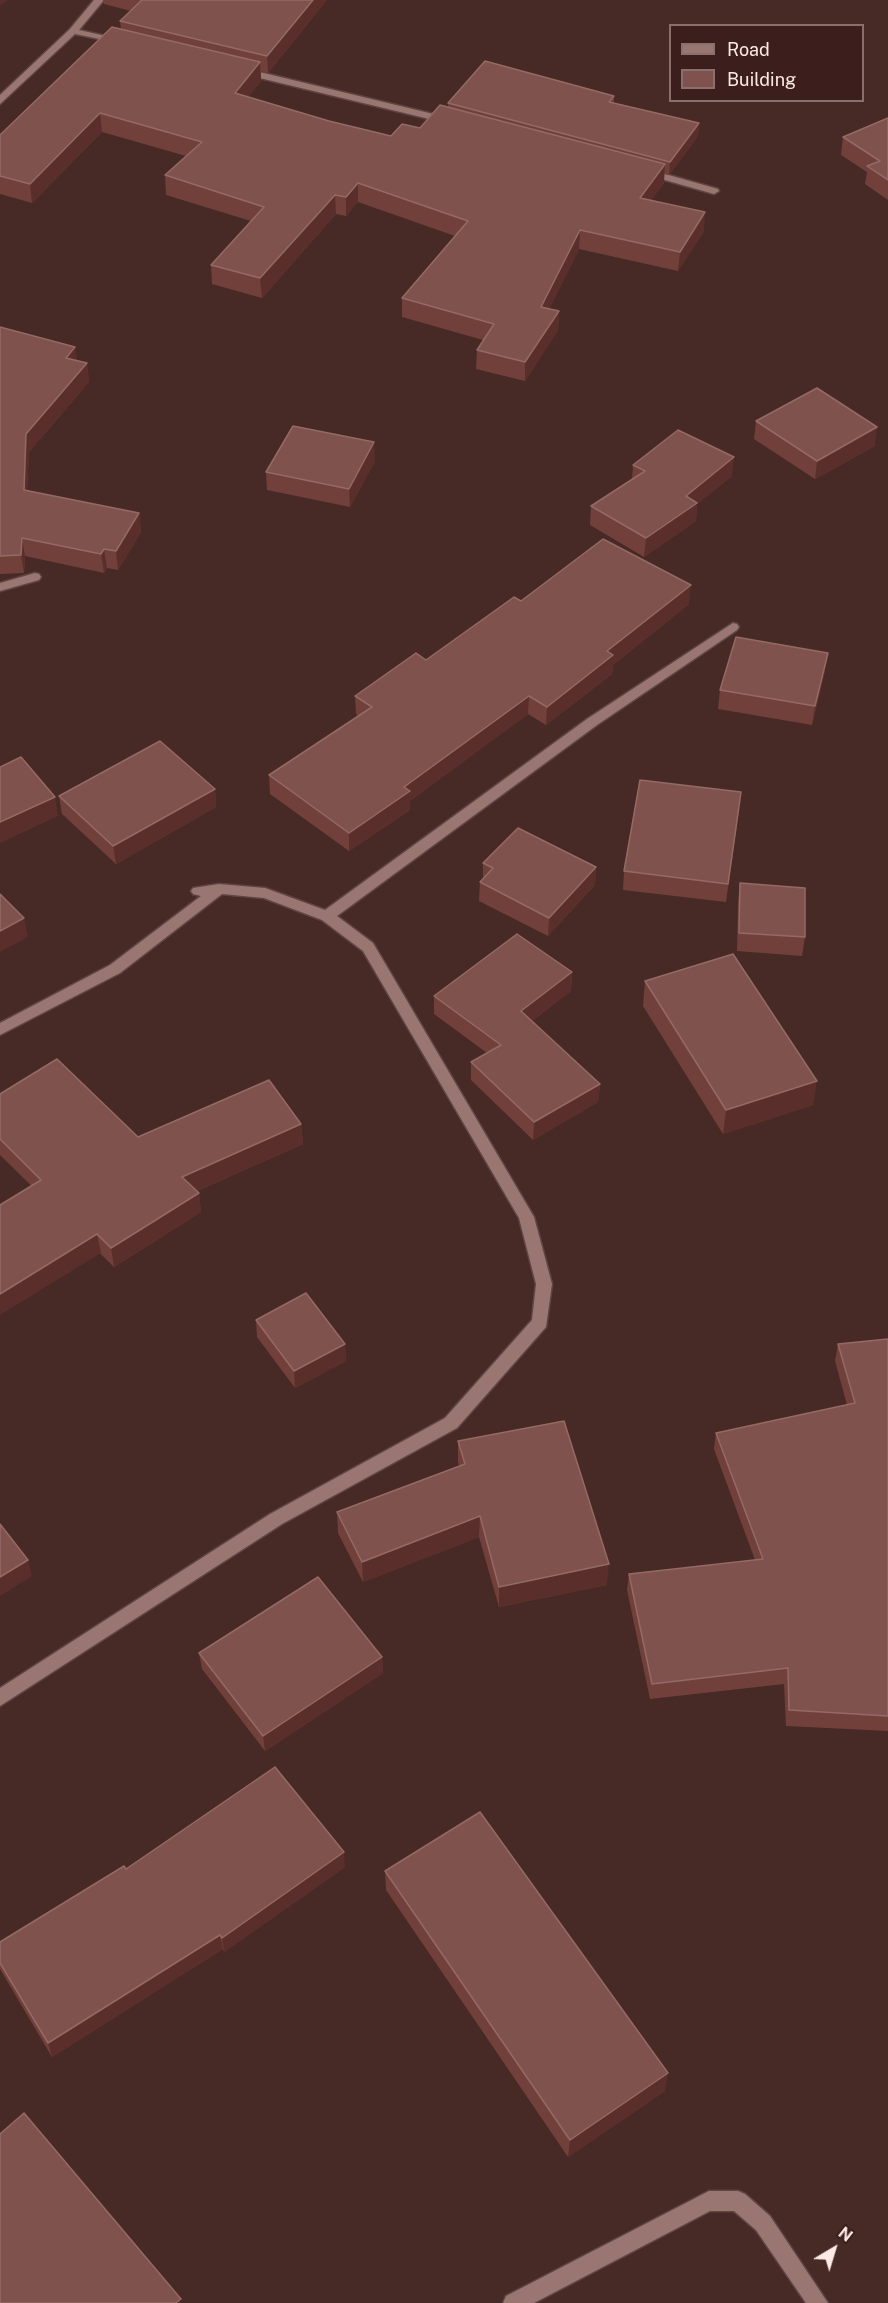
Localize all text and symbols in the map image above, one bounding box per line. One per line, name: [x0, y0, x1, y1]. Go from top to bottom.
legend: [669, 24, 864, 102]
text: Road: [727, 39, 770, 60]
text: Building: [727, 69, 796, 90]
north arrow: [804, 2219, 864, 2279]
text: N: [835, 2223, 856, 2246]

